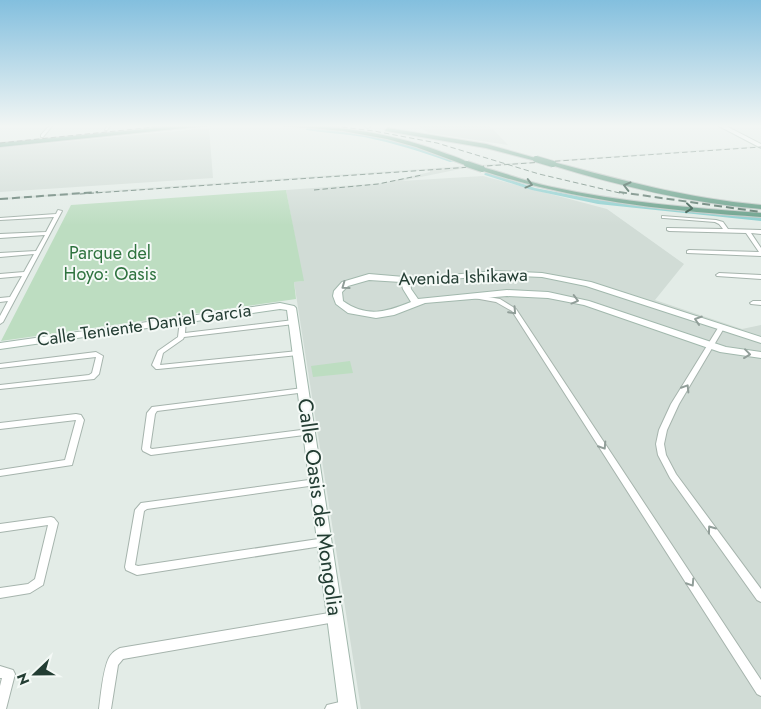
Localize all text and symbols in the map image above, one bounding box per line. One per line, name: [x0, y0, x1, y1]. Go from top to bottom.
one-way arrow: [524, 178, 532, 188]
one-way arrow: [623, 181, 631, 191]
one-way arrow: [685, 202, 693, 213]
park label: Parque del Hoyo: Oasis: [64, 240, 156, 287]
street label: Avenida Ishikawa: [398, 262, 528, 292]
one-way arrow: [341, 280, 351, 289]
one-way arrow: [571, 295, 579, 305]
street label: Calle Teniente Daniel García: [35, 297, 253, 353]
one-way arrow: [507, 305, 516, 314]
one-way arrow: [694, 316, 702, 326]
one-way arrow: [743, 348, 751, 359]
one-way arrow: [679, 385, 689, 394]
street label: Calle Oasis de Mongolia: [290, 396, 350, 618]
one-way arrow: [596, 441, 606, 450]
one-way arrow: [709, 526, 717, 535]
one-way arrow: [685, 577, 694, 586]
north arrow: [10, 649, 60, 699]
text: N: [12, 670, 34, 688]

